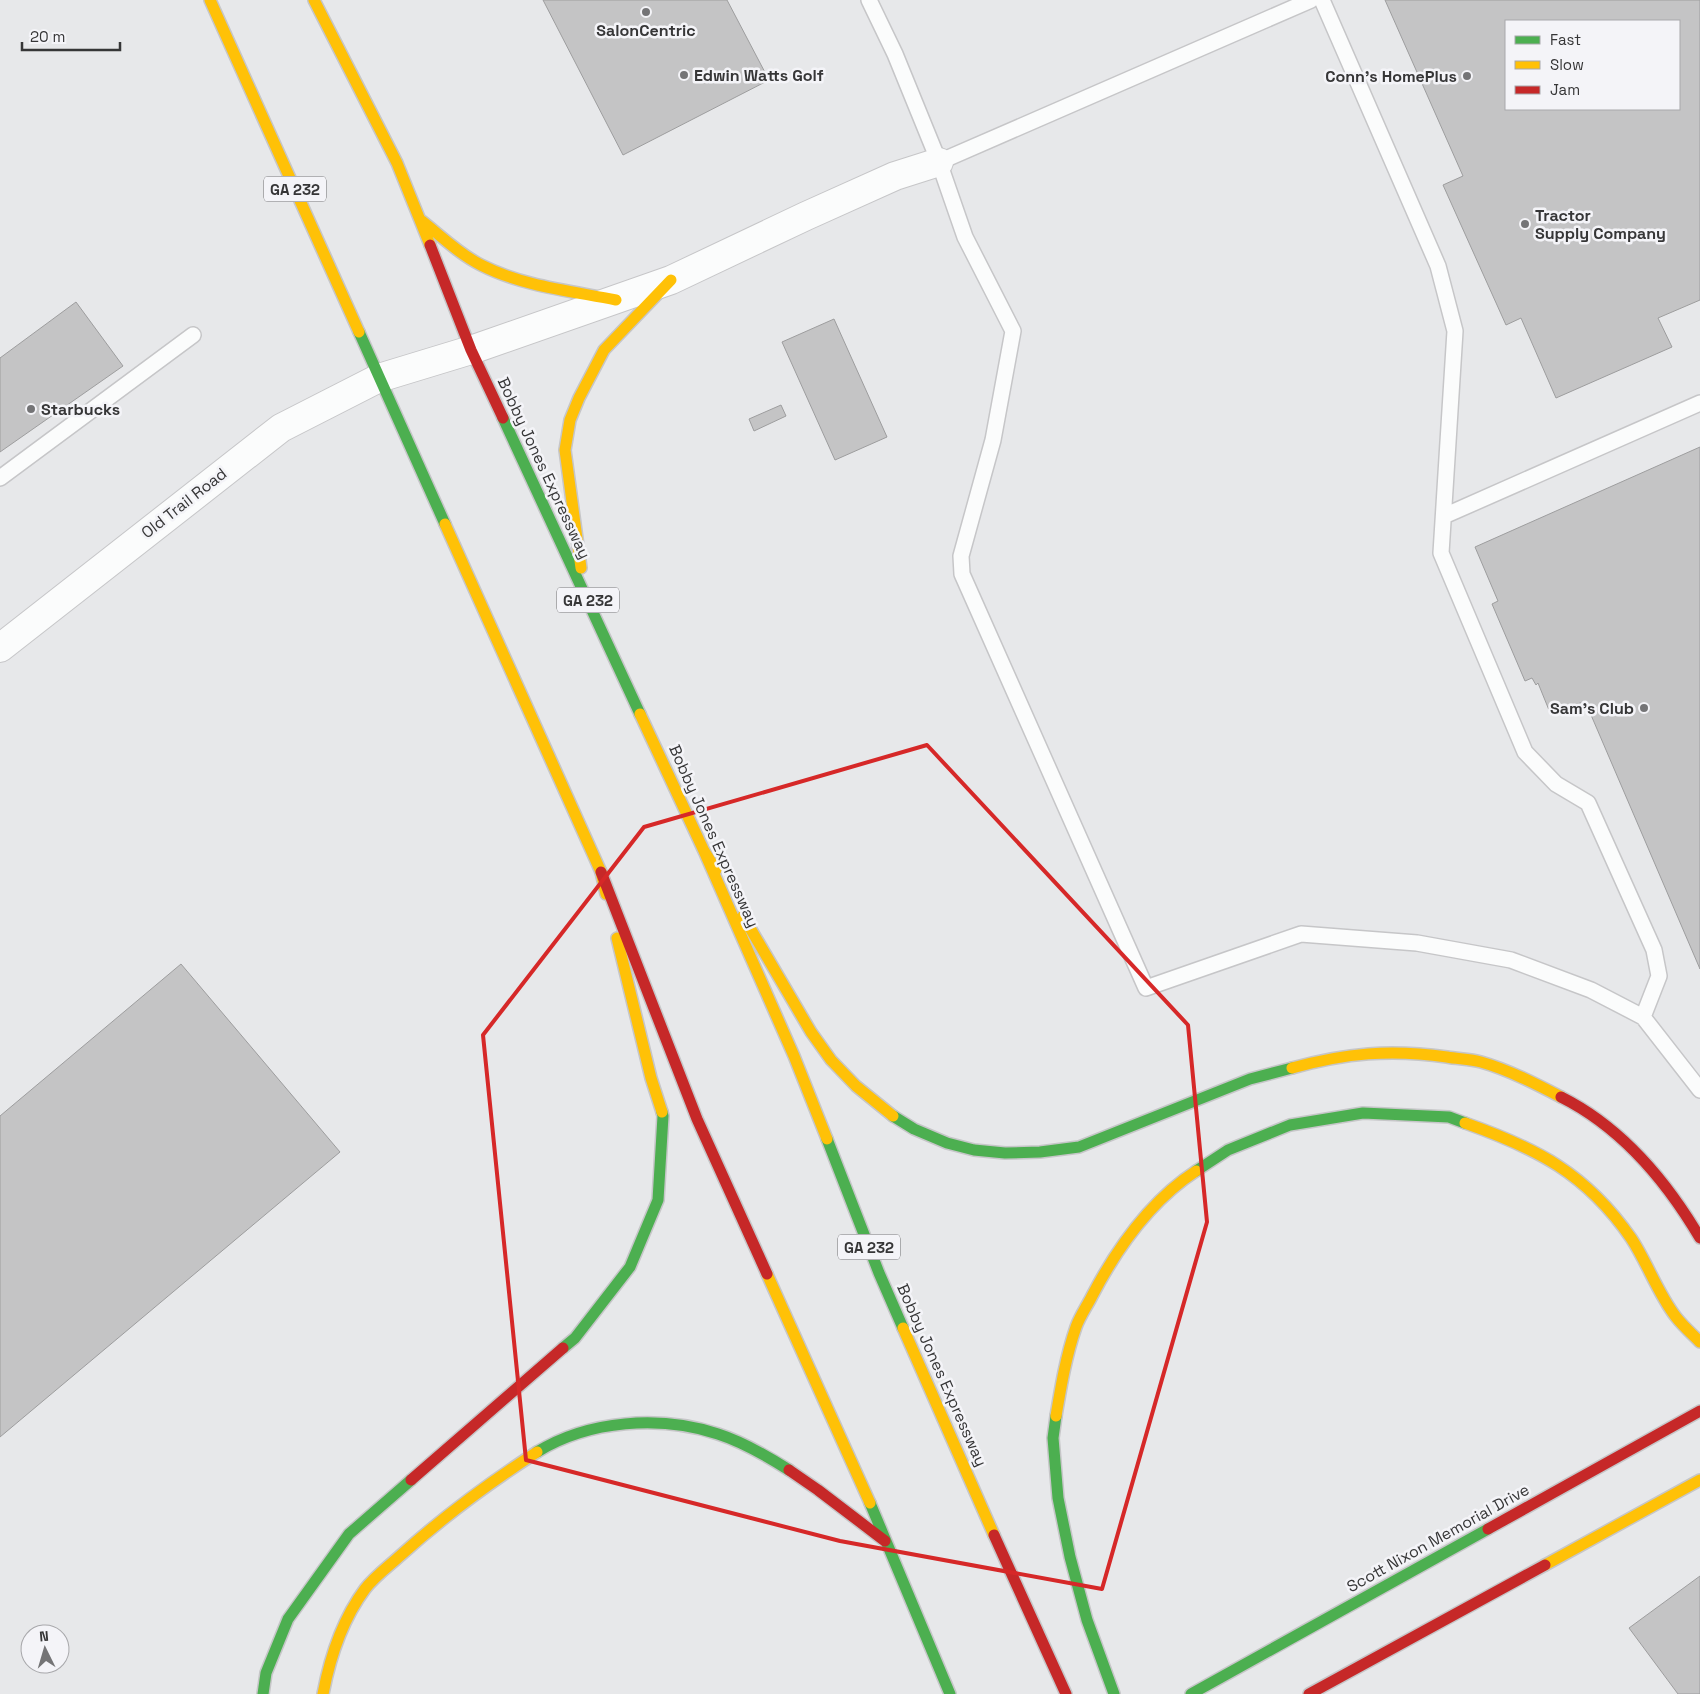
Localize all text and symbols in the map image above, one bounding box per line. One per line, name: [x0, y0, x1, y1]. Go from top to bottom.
marker: SalonCentric: [640, 6, 652, 18]
scale bar: [22, 20, 120, 52]
place label: SalonCentric: [596, 20, 696, 41]
legend: [1505, 20, 1680, 110]
text: 20 m: [30, 27, 65, 46]
text: Fast: [1550, 30, 1581, 49]
text: Slow: [1550, 55, 1584, 74]
place label: Edwin Watts Golf: [694, 65, 824, 86]
place label: Conn's HomePlus: [1325, 66, 1457, 87]
marker: Edwin Watts Golf: [678, 69, 690, 81]
marker: Conn's HomePlus: [1461, 70, 1473, 82]
text: Jam: [1550, 80, 1580, 99]
road number: GA 232: [264, 176, 326, 202]
place label: Tractor Supply Company: [1535, 205, 1666, 244]
marker: Tractor Supply Company: [1519, 218, 1531, 230]
street label: Bobby Jones Expressway: [493, 374, 595, 562]
place label: Starbucks: [41, 399, 120, 420]
marker: Starbucks: [25, 403, 37, 415]
street label: Old Trail Road: [137, 463, 231, 543]
road number: GA 232: [557, 588, 619, 612]
place label: Sam's Club: [1550, 698, 1634, 719]
marker: Sam's Club: [1638, 702, 1650, 714]
street label: Bobby Jones Expressway: [664, 741, 764, 931]
road number: GA 232: [838, 1234, 900, 1260]
street label: Bobby Jones Expressway: [892, 1280, 992, 1470]
street label: Scott Nixon Memorial Drive: [1343, 1479, 1533, 1597]
north arrow: [20, 1624, 70, 1674]
text: N: [38, 1627, 49, 1645]

